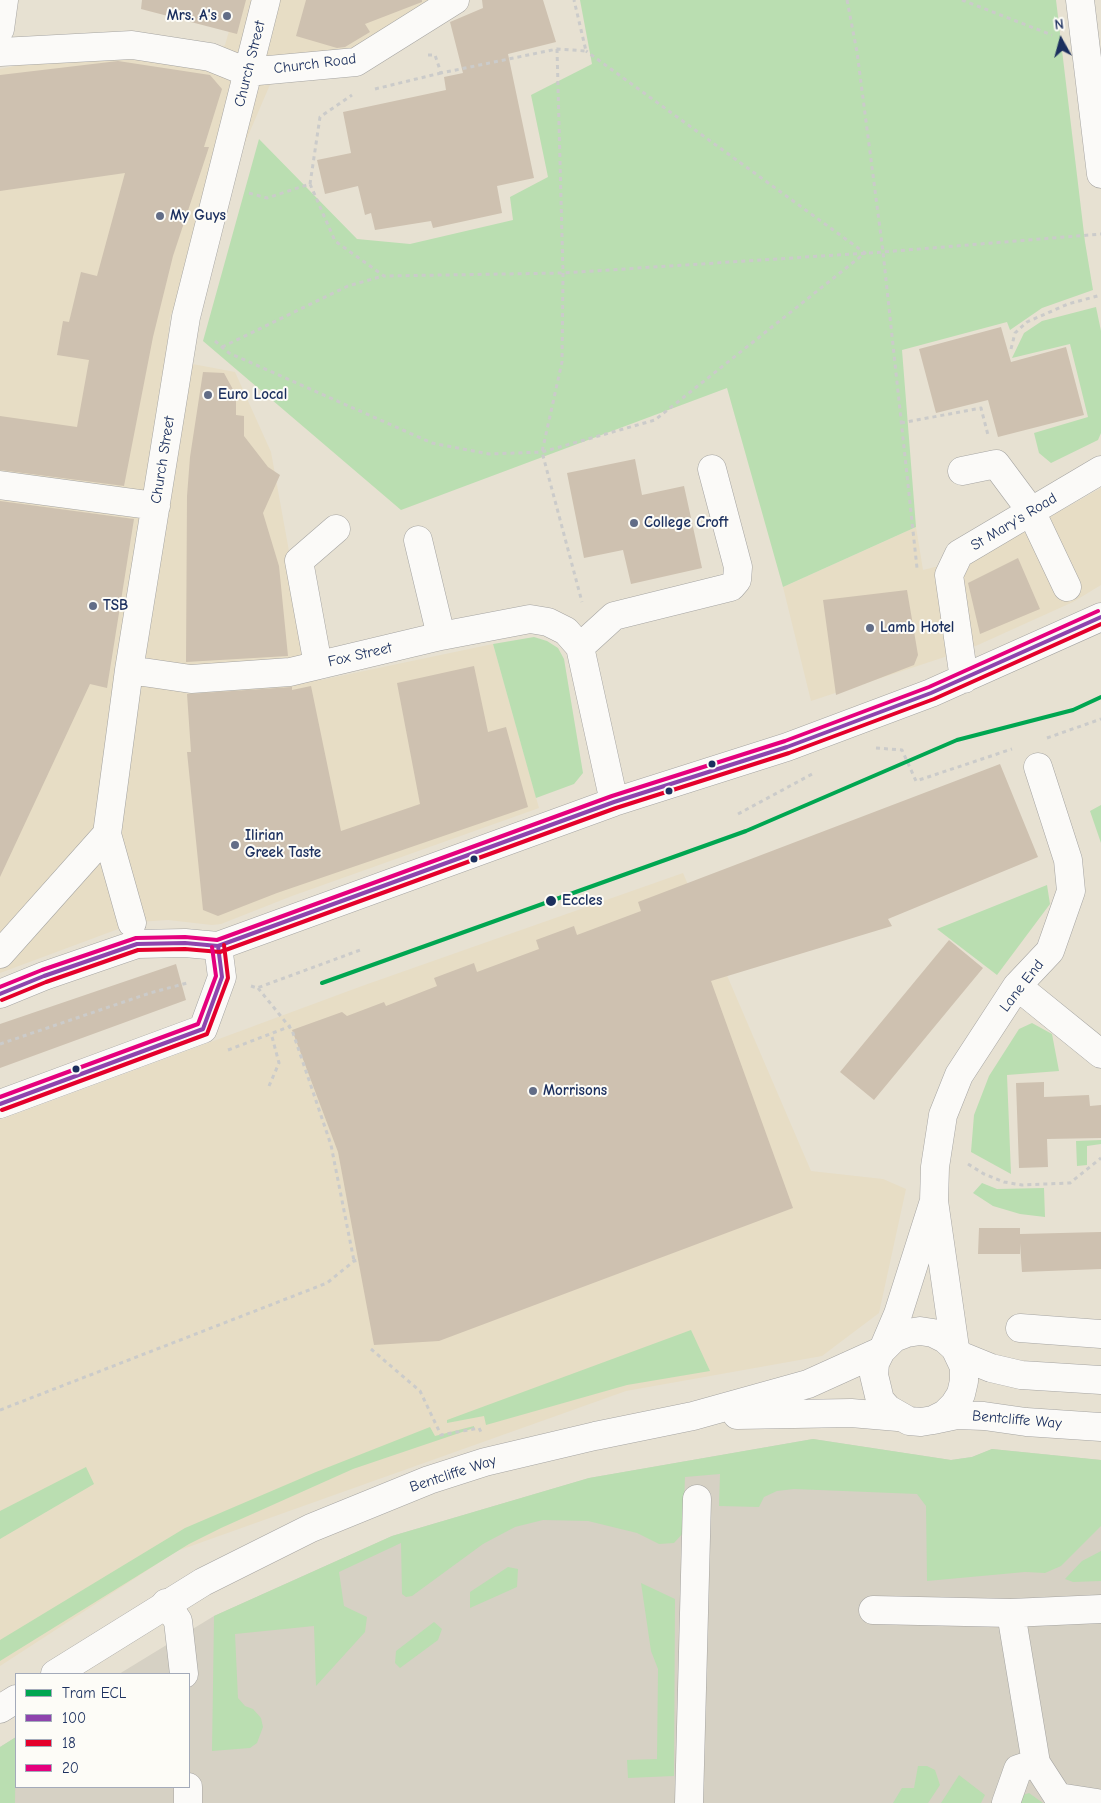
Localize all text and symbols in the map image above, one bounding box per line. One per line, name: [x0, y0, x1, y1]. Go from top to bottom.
place label: Mrs. A's: [167, 7, 217, 25]
marker: Mrs. A's: [221, 10, 233, 22]
north arrow: [1036, 15, 1086, 65]
text: N: [1054, 16, 1065, 34]
street label: Church Street: [231, 19, 269, 109]
street label: Church Road: [273, 50, 357, 78]
place label: My Guys: [170, 207, 226, 225]
marker: My Guys: [154, 210, 166, 222]
place label: Euro Local: [218, 386, 287, 404]
marker: Euro Local: [202, 389, 214, 401]
street label: Church Street: [147, 415, 179, 505]
street label: St Mary's Road: [968, 489, 1060, 555]
place label: College Croft: [644, 514, 728, 532]
marker: College Croft: [628, 517, 640, 529]
place label: TSB: [103, 597, 128, 615]
marker: TSB: [87, 600, 99, 612]
place label: Lamb Hotel: [880, 619, 954, 637]
marker: Lamb Hotel: [864, 622, 876, 634]
street label: Fox Street: [326, 639, 394, 671]
unlabelled marker: [707, 759, 717, 769]
unlabelled marker: [664, 786, 674, 796]
place label: Ilirian Greek Taste: [245, 827, 321, 862]
marker: Ilirian Greek Taste: [229, 839, 241, 851]
unlabelled marker: [469, 854, 479, 864]
place label: Eccles: [562, 892, 602, 910]
marker: Eccles: [544, 894, 558, 908]
street label: Lane End: [996, 956, 1048, 1016]
unlabelled marker: [71, 1064, 81, 1074]
place label: Morrisons: [543, 1082, 607, 1100]
marker: Morrisons: [527, 1085, 539, 1097]
street label: Bentcliffe Way: [971, 1407, 1063, 1433]
street label: Bentcliffe Way: [407, 1452, 499, 1496]
legend: [15, 1673, 190, 1788]
text: Tram ECL: [62, 1684, 126, 1702]
text: 100: [62, 1709, 86, 1727]
text: 18: [62, 1734, 76, 1752]
text: 20: [62, 1759, 79, 1777]

